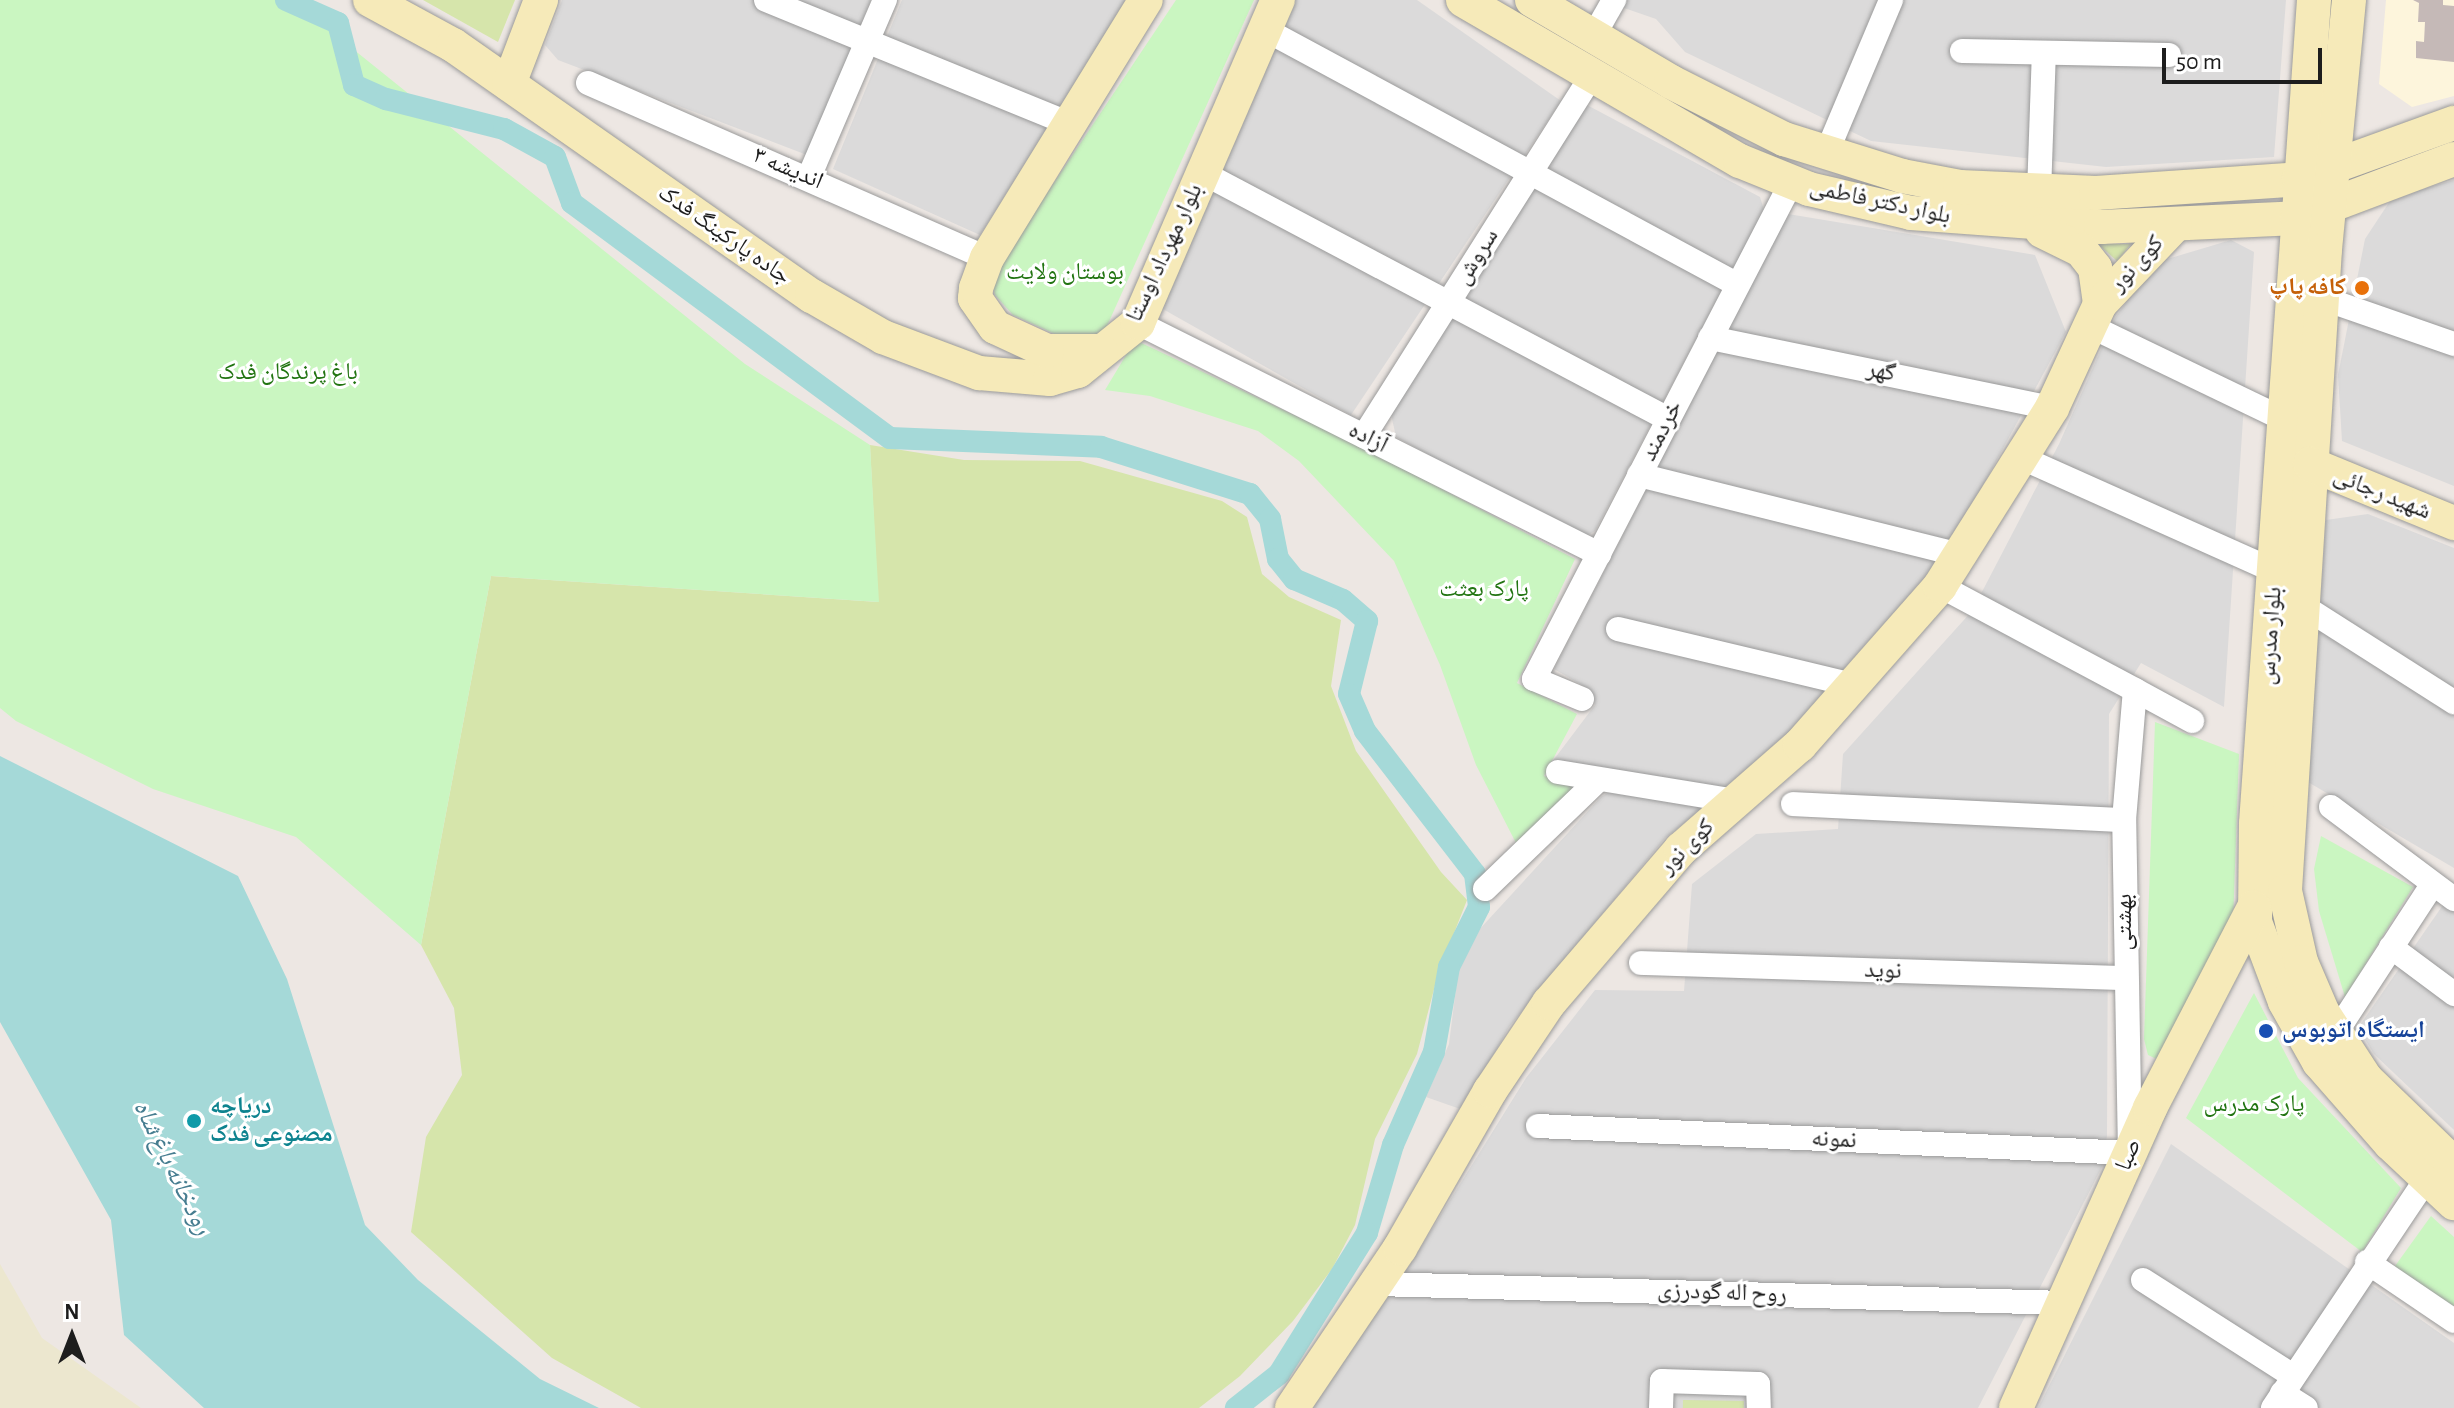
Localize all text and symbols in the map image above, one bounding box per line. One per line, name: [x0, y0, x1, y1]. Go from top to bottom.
scale bar: [2166, 32, 2326, 82]
text: 50 m: [2176, 50, 2222, 74]
street label: اندیشه ۳: [749, 141, 827, 197]
street label: بلوار دکتر فاطمی: [1807, 173, 1953, 231]
street label: جاده پارکینگ فدک: [652, 179, 796, 291]
street label: بلوار مهرداد اوستا: [1120, 179, 1210, 327]
street label: سروش: [1449, 223, 1505, 291]
street label: کوی نور: [2104, 230, 2170, 298]
park label: بوستان ولایت: [1006, 259, 1124, 287]
place label: کافه پاپ: [2269, 274, 2346, 302]
marker: کافه پاپ: [2353, 279, 2371, 297]
street label: گهر: [1864, 355, 1898, 389]
park label: باغ پرندگان فدک: [218, 359, 358, 387]
street label: خردمند: [1635, 396, 1689, 466]
street label: آزاده: [1343, 416, 1393, 460]
street label: شهید رجائی: [2329, 461, 2435, 527]
park label: پارک بعثت: [1439, 576, 1529, 604]
street label: بلوار مدرس: [2253, 586, 2289, 686]
street label: کوی نور: [1653, 813, 1721, 881]
street label: بهشتی: [2111, 894, 2139, 950]
street label: نوید: [1864, 956, 1902, 986]
place label: ایستگاه اتوبوس: [2282, 1017, 2425, 1045]
marker: ایستگاه اتوبوس: [2257, 1022, 2275, 1040]
park label: پارک مدرس: [2204, 1091, 2304, 1119]
place label: دریاچه مصنوعی فدک: [210, 1093, 333, 1149]
water label: رودخانه باغ شاه: [126, 1095, 218, 1241]
marker: دریاچه مصنوعی فدک: [185, 1112, 203, 1130]
street label: نمونه: [1811, 1124, 1857, 1156]
street label: صبا: [2110, 1135, 2148, 1175]
street label: روح اله گودرزی: [1657, 1276, 1787, 1310]
north arrow: [32, 1296, 112, 1376]
text: N: [64, 1301, 80, 1323]

